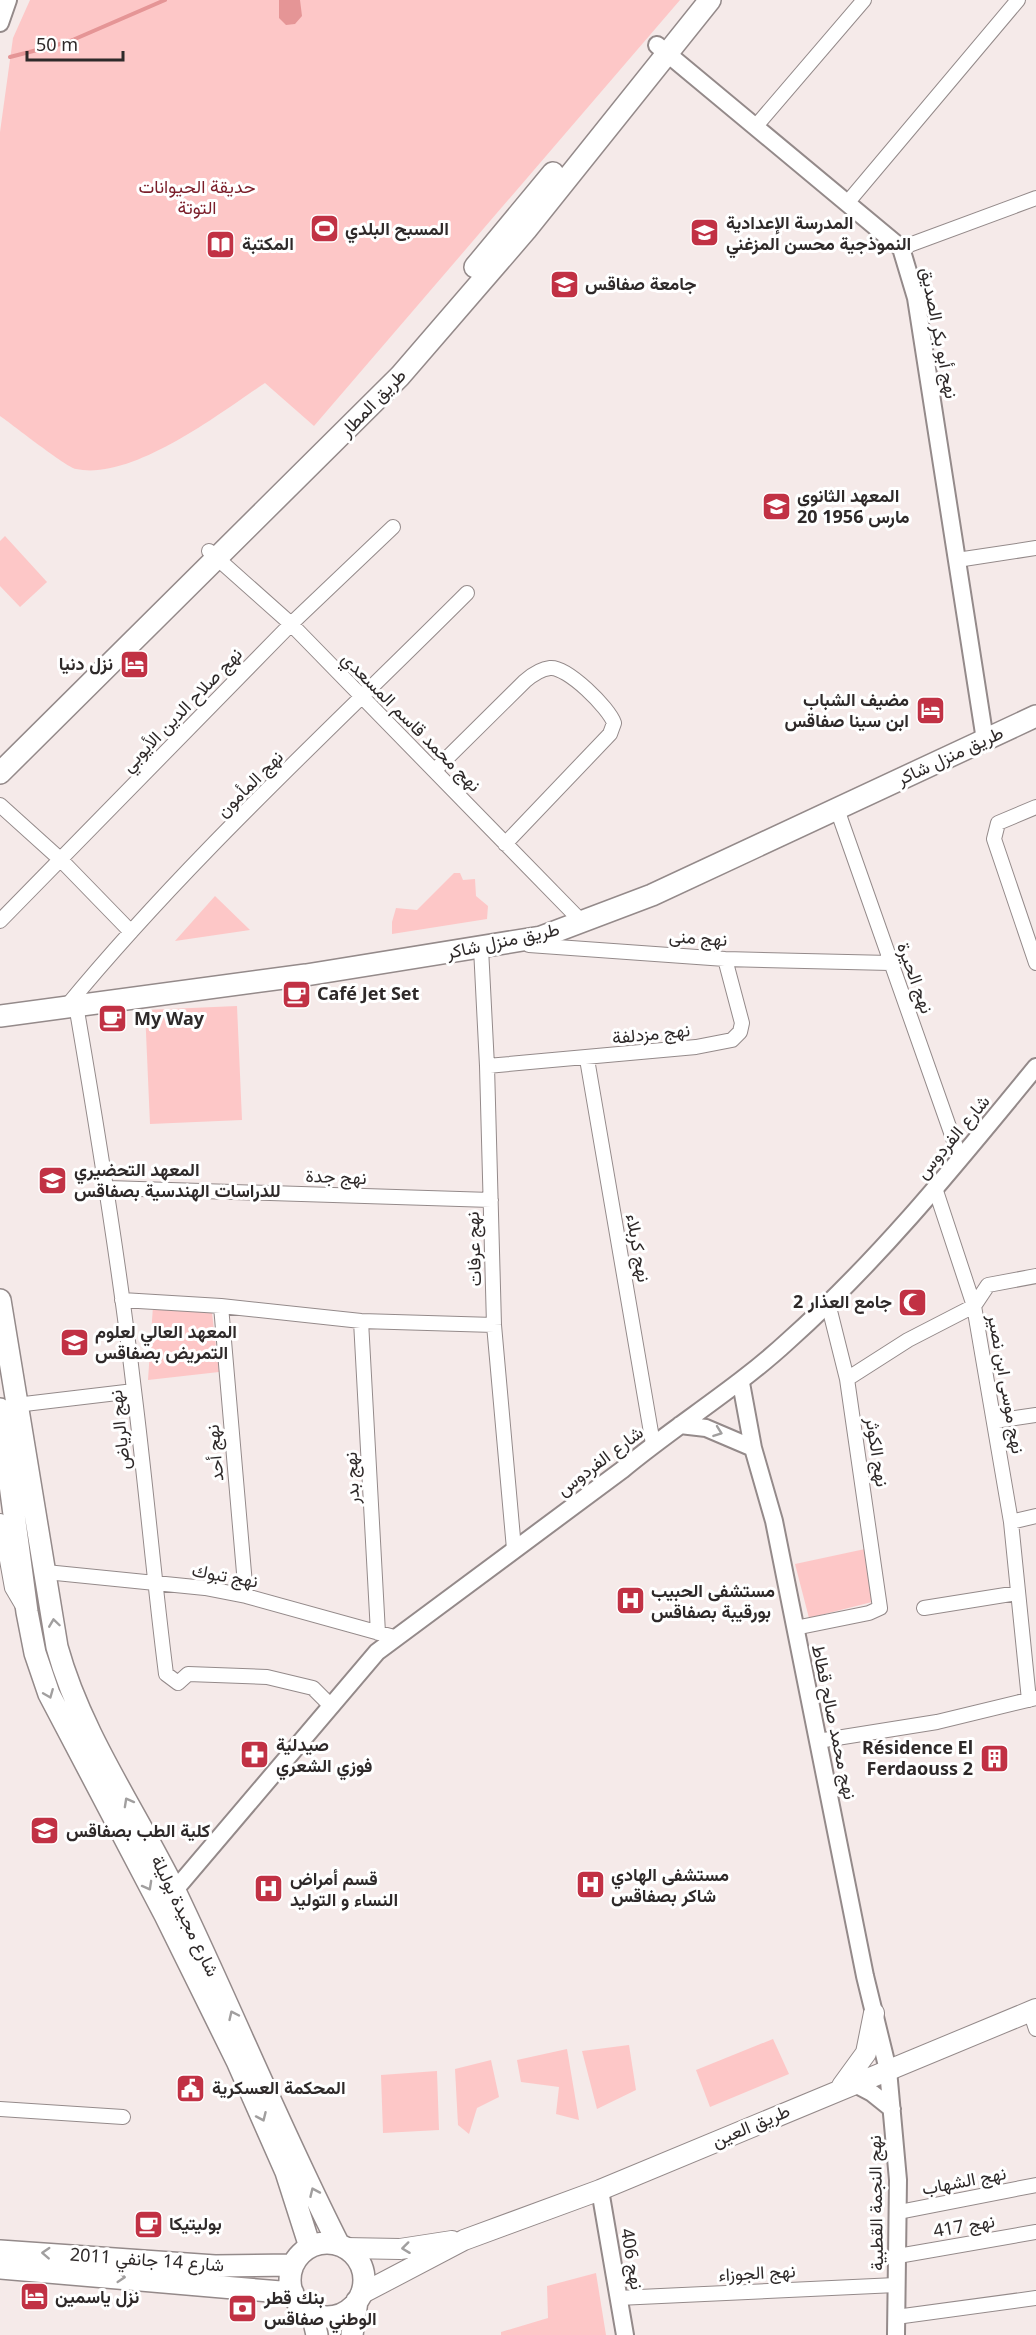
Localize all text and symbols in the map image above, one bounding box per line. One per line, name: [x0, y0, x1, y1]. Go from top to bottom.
scale bar: [27, 24, 123, 62]
text: 50 m: [36, 32, 78, 56]
park label: حديقة الحيوانات التوتة: [138, 174, 256, 219]
place label: المدرسة الإعدادية النموذجية محسن المزغني: [726, 210, 911, 259]
sports icon: المسبح البلدي: [308, 213, 340, 245]
place label: المسبح البلدي: [345, 216, 449, 244]
school or university icon: المدرسة الإعدادية النموذجية محسن المزغني: [689, 217, 721, 249]
library icon: المكتبة: [205, 228, 237, 260]
place label: المكتبة: [242, 231, 294, 255]
street label: نهج أبو بكر الصديق: [914, 265, 964, 401]
school or university icon: جامعة صفاقس: [548, 268, 580, 300]
place label: جامعة صفاقس: [585, 271, 697, 295]
street label: طريق المطار: [333, 363, 411, 442]
place label: المعهد الثانوي 20 مارس 1956: [797, 483, 910, 528]
school or university icon: المعهد الثانوي 20 مارس 1956: [760, 490, 792, 522]
street label: نهج صلاح الدين الأيوبي: [116, 642, 250, 779]
street label: نهج محمد قاسم المسعدي: [334, 646, 487, 799]
hotel icon: نزل دنيا: [118, 648, 150, 680]
place label: نزل دنيا: [59, 651, 113, 675]
place label: مضيف الشباب ابن سينا صفاقس: [784, 687, 909, 732]
hotel icon: مضيف الشباب ابن سينا صفاقس: [914, 694, 946, 726]
street label: طريق منزل شاكر: [891, 720, 1007, 791]
street label: نهج المأمون: [211, 745, 289, 823]
street label: طريق منزل شاكر: [443, 916, 562, 964]
street label: نهج منى: [668, 923, 728, 952]
street label: نهج الحيرة: [891, 939, 940, 1017]
cafe icon: Café Jet Set: [280, 978, 312, 1010]
place label: Café Jet Set: [317, 981, 420, 1005]
cafe icon: My Way: [97, 1003, 129, 1035]
place label: My Way: [134, 1006, 205, 1030]
street label: نهج مزدلفة: [611, 1017, 691, 1050]
street label: شارع الفردوس: [910, 1089, 995, 1184]
place label: المعهد التحضيري للدراسات الهندسية بصفاقس: [74, 1157, 281, 1202]
street label: نهج جدة: [305, 1163, 367, 1190]
school or university icon: المعهد التحضيري للدراسات الهندسية بصفاقس: [37, 1164, 69, 1196]
street label: نهج عرفات: [460, 1211, 487, 1287]
street label: نهج كربلاء: [620, 1212, 657, 1284]
mosque icon: جامع العذار 2: [897, 1286, 929, 1318]
place label: جامع العذار 2: [793, 1289, 892, 1314]
street label: نهج موسى ابن نصير: [982, 1311, 1031, 1456]
place label: المعهد العالي لعلوم التمريض بصفاقس: [95, 1319, 237, 1364]
school or university icon: المعهد العالي لعلوم التمريض بصفاقس: [58, 1326, 90, 1358]
street label: نهج الرياض: [103, 1389, 136, 1471]
street label: نهج الكوثر: [860, 1414, 895, 1489]
street label: شارع الفردوس: [551, 1420, 648, 1501]
street label: نهج أحد: [200, 1424, 229, 1483]
one-way arrow: [712, 1425, 723, 1438]
street label: نهج بدر: [338, 1451, 365, 1506]
street label: نهج تبوك: [190, 1557, 260, 1594]
place label: مستشفى الحبيب بورقيبة بصفاقس: [651, 1578, 775, 1623]
hospital icon: مستشفى الحبيب بورقيبة بصفاقس: [614, 1585, 646, 1617]
one-way arrow: [48, 1619, 60, 1628]
street label: نهج محمد صالح قطاط: [806, 1642, 863, 1802]
one-way arrow: [42, 1688, 54, 1699]
place label: صيدلية فوزي الشعري: [276, 1732, 372, 1781]
place label: Résidence El Ferdaouss 2: [862, 1735, 973, 1780]
pharmacy icon: صيدلية فوزي الشعري: [239, 1739, 271, 1771]
building icon: Résidence El Ferdaouss 2: [978, 1742, 1010, 1774]
one-way arrow: [124, 1798, 135, 1808]
school or university icon: كلية الطب بصفاقس: [29, 1815, 61, 1847]
place label: كلية الطب بصفاقس: [66, 1818, 210, 1842]
street label: شارع مجيدة بوليلة: [145, 1851, 226, 1981]
place label: مستشفى الهادي شاكر بصفاقس: [611, 1862, 729, 1907]
place label: قسم أمراض النساء و التوليد: [290, 1866, 398, 1911]
hospital icon: مستشفى الهادي شاكر بصفاقس: [574, 1869, 606, 1901]
hospital icon: قسم أمراض النساء و التوليد: [253, 1873, 285, 1905]
one-way arrow: [141, 1879, 153, 1890]
one-way arrow: [228, 2010, 240, 2021]
public building icon: المحكمة العسكرية: [175, 2072, 207, 2104]
place label: المحكمة العسكرية: [212, 2075, 346, 2099]
street label: طريق العين: [708, 2098, 793, 2152]
one-way arrow: [254, 2111, 266, 2122]
street label: نهج النجمة القطبية: [862, 2135, 889, 2271]
street label: نهج الشهاب: [920, 2160, 1008, 2201]
one-way arrow: [309, 2187, 321, 2198]
cafe icon: بوليتيكا: [132, 2208, 164, 2240]
street label: نهج 417: [931, 2208, 997, 2243]
place label: بوليتيكا: [169, 2211, 222, 2235]
street label: نهج 406: [615, 2226, 650, 2292]
one-way arrow: [401, 2241, 410, 2253]
street label: شارع 14 جانفي 2011: [69, 2242, 225, 2280]
one-way arrow: [42, 2247, 51, 2260]
street label: نهج الجوزاء: [718, 2258, 796, 2287]
one-way arrow: [117, 2270, 126, 2283]
hotel icon: نزل ياسمين: [18, 2281, 50, 2313]
place label: نزل ياسمين: [55, 2284, 139, 2308]
place label: بنك قطر الوطني صفاقس: [263, 2285, 377, 2334]
bank icon: بنك قطر الوطني صفاقس: [227, 2292, 259, 2324]

